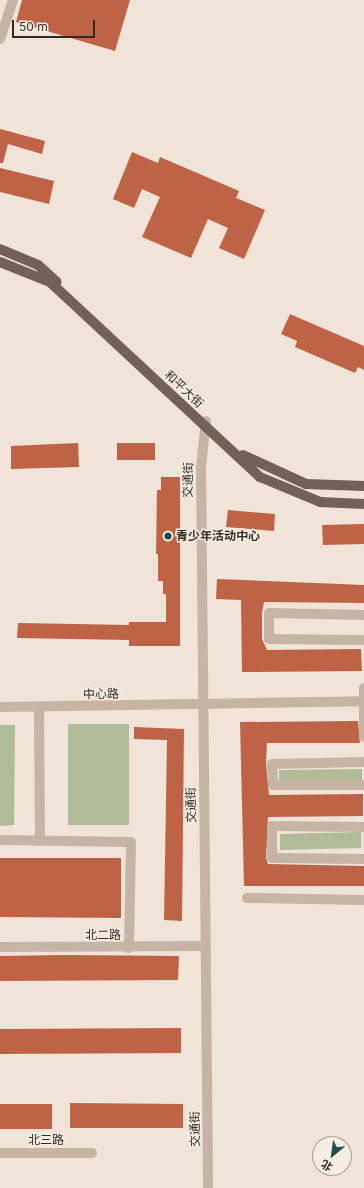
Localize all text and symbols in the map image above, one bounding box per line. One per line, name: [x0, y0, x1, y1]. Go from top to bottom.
scale bar: [14, 12, 97, 38]
text: 50 m: [19, 19, 48, 34]
street label: 和平大街: [162, 367, 206, 411]
street label: 交通街: [180, 462, 196, 498]
place label: 青少年活动中心: [176, 529, 260, 543]
marker: 青少年活动中心: [163, 531, 173, 541]
street label: 中心路: [83, 686, 119, 702]
street label: 交通街: [183, 787, 199, 823]
street label: 北二路: [85, 928, 121, 942]
street label: 交通街: [187, 1111, 203, 1147]
street label: 北三路: [28, 1133, 64, 1147]
north arrow: [312, 1136, 352, 1176]
text: 北: [318, 1157, 335, 1174]

